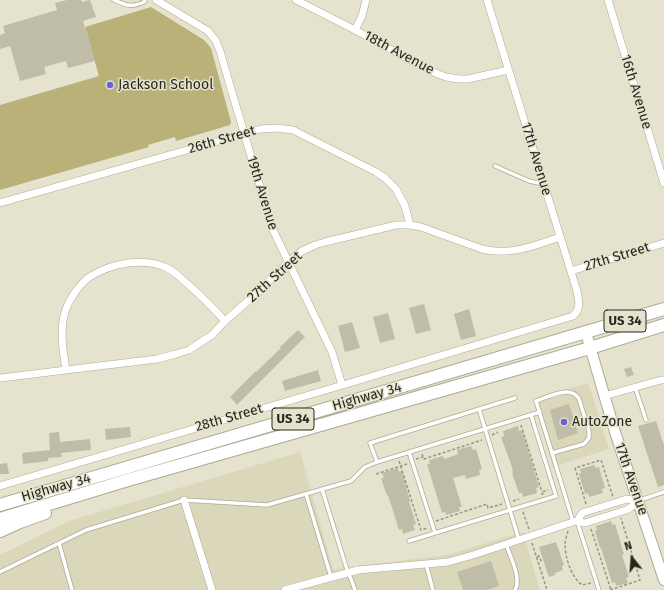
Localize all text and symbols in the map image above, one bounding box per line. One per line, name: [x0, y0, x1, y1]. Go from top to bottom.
street label: 18th Avenue: [361, 27, 437, 79]
street label: 16th Avenue: [617, 53, 655, 131]
place label: Jackson School: [118, 77, 213, 93]
marker: Jackson School: [105, 80, 115, 90]
street label: 17th Avenue: [517, 120, 555, 198]
street label: 26th Street: [186, 122, 258, 158]
street label: 19th Avenue: [243, 154, 281, 232]
street label: 27th Street: [582, 239, 652, 275]
street label: 27th Street: [244, 248, 306, 306]
road number: US 34: [604, 310, 646, 332]
street label: Highway 34: [330, 379, 404, 415]
street label: 28th Street: [193, 400, 265, 436]
road number: US 34: [272, 408, 314, 430]
place label: AutoZone: [572, 414, 632, 430]
marker: AutoZone: [559, 417, 569, 427]
street label: 17th Avenue: [611, 440, 651, 518]
street label: Highway 34: [19, 470, 93, 506]
north arrow: [612, 538, 652, 578]
text: N: [623, 539, 634, 553]

